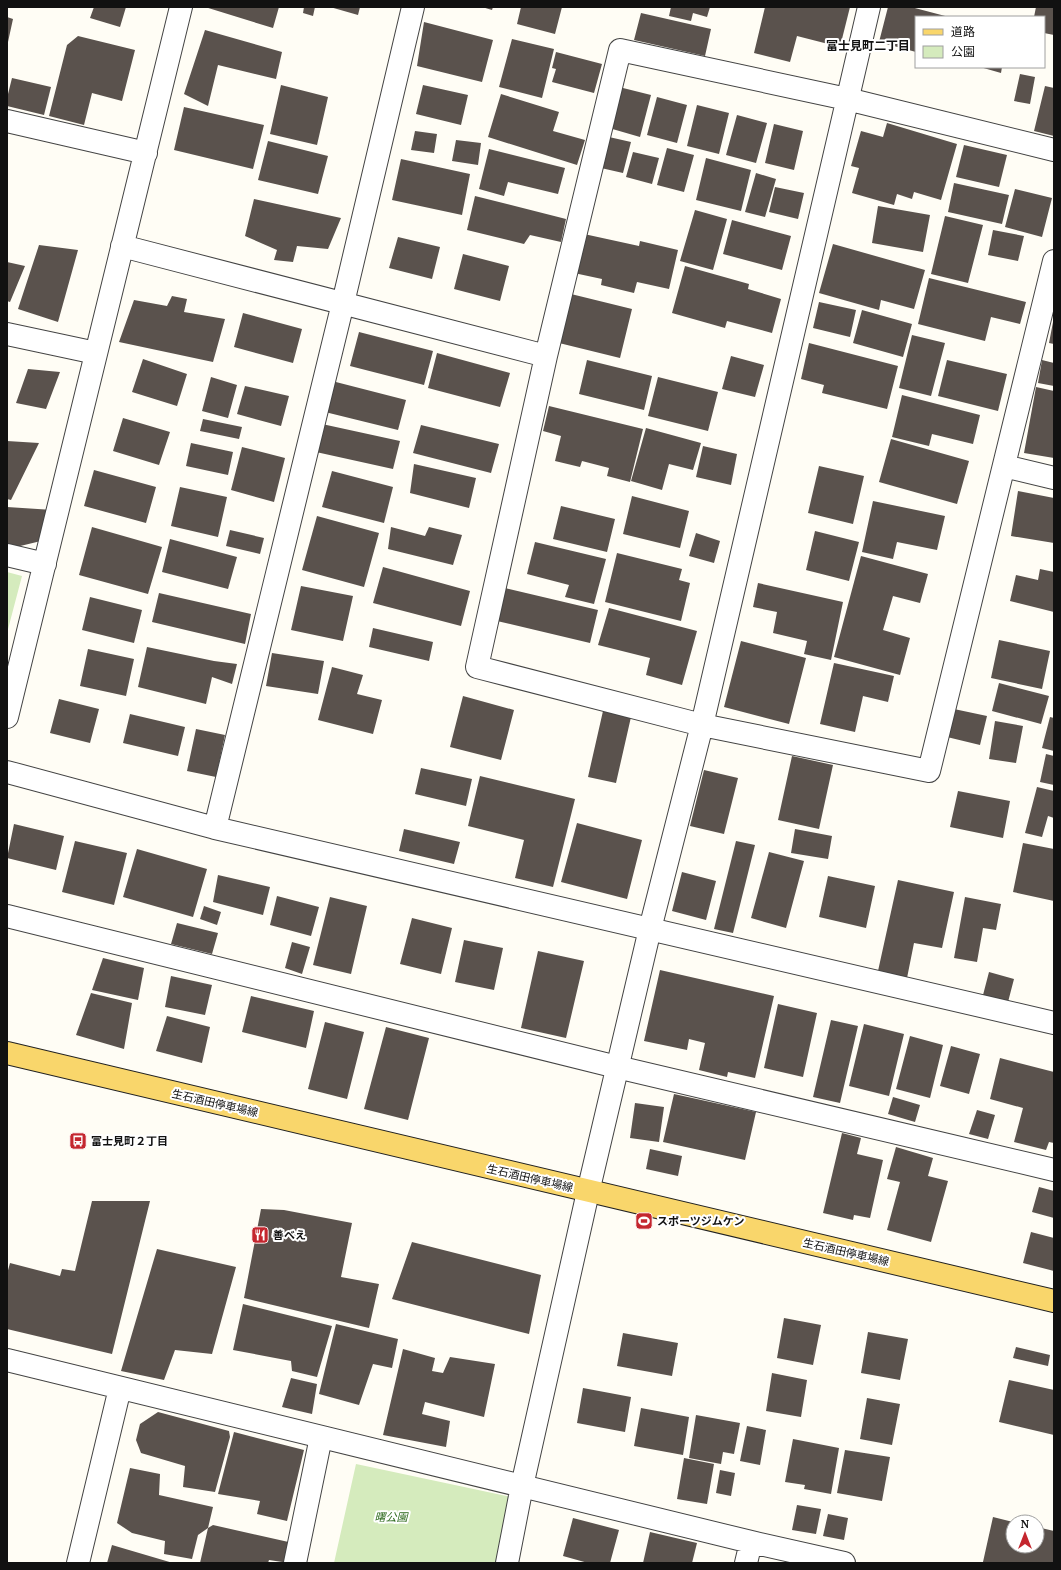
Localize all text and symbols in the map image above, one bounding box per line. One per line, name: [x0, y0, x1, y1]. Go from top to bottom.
legend: [915, 16, 1045, 68]
text: 道路: [951, 24, 975, 39]
district label: 富士見町二丁目: [826, 38, 910, 53]
text: 公園: [951, 44, 975, 59]
street label: 生石酒田停車場線: [171, 1086, 259, 1120]
bus stop icon: 富士見町２丁目: [68, 1131, 88, 1151]
place label: 富士見町２丁目: [91, 1134, 168, 1148]
street label: 生石酒田停車場線: [486, 1161, 574, 1195]
sports icon: スポーツジムケン: [634, 1211, 654, 1231]
place label: スポーツジムケン: [657, 1214, 744, 1228]
restaurant icon: 善べえ: [250, 1225, 270, 1245]
place label: 善べえ: [273, 1228, 306, 1242]
street label: 生石酒田停車場線: [802, 1235, 890, 1269]
park label: 曙公園: [375, 1510, 409, 1524]
north arrow: [1005, 1514, 1045, 1554]
text: N: [1021, 1517, 1030, 1531]

